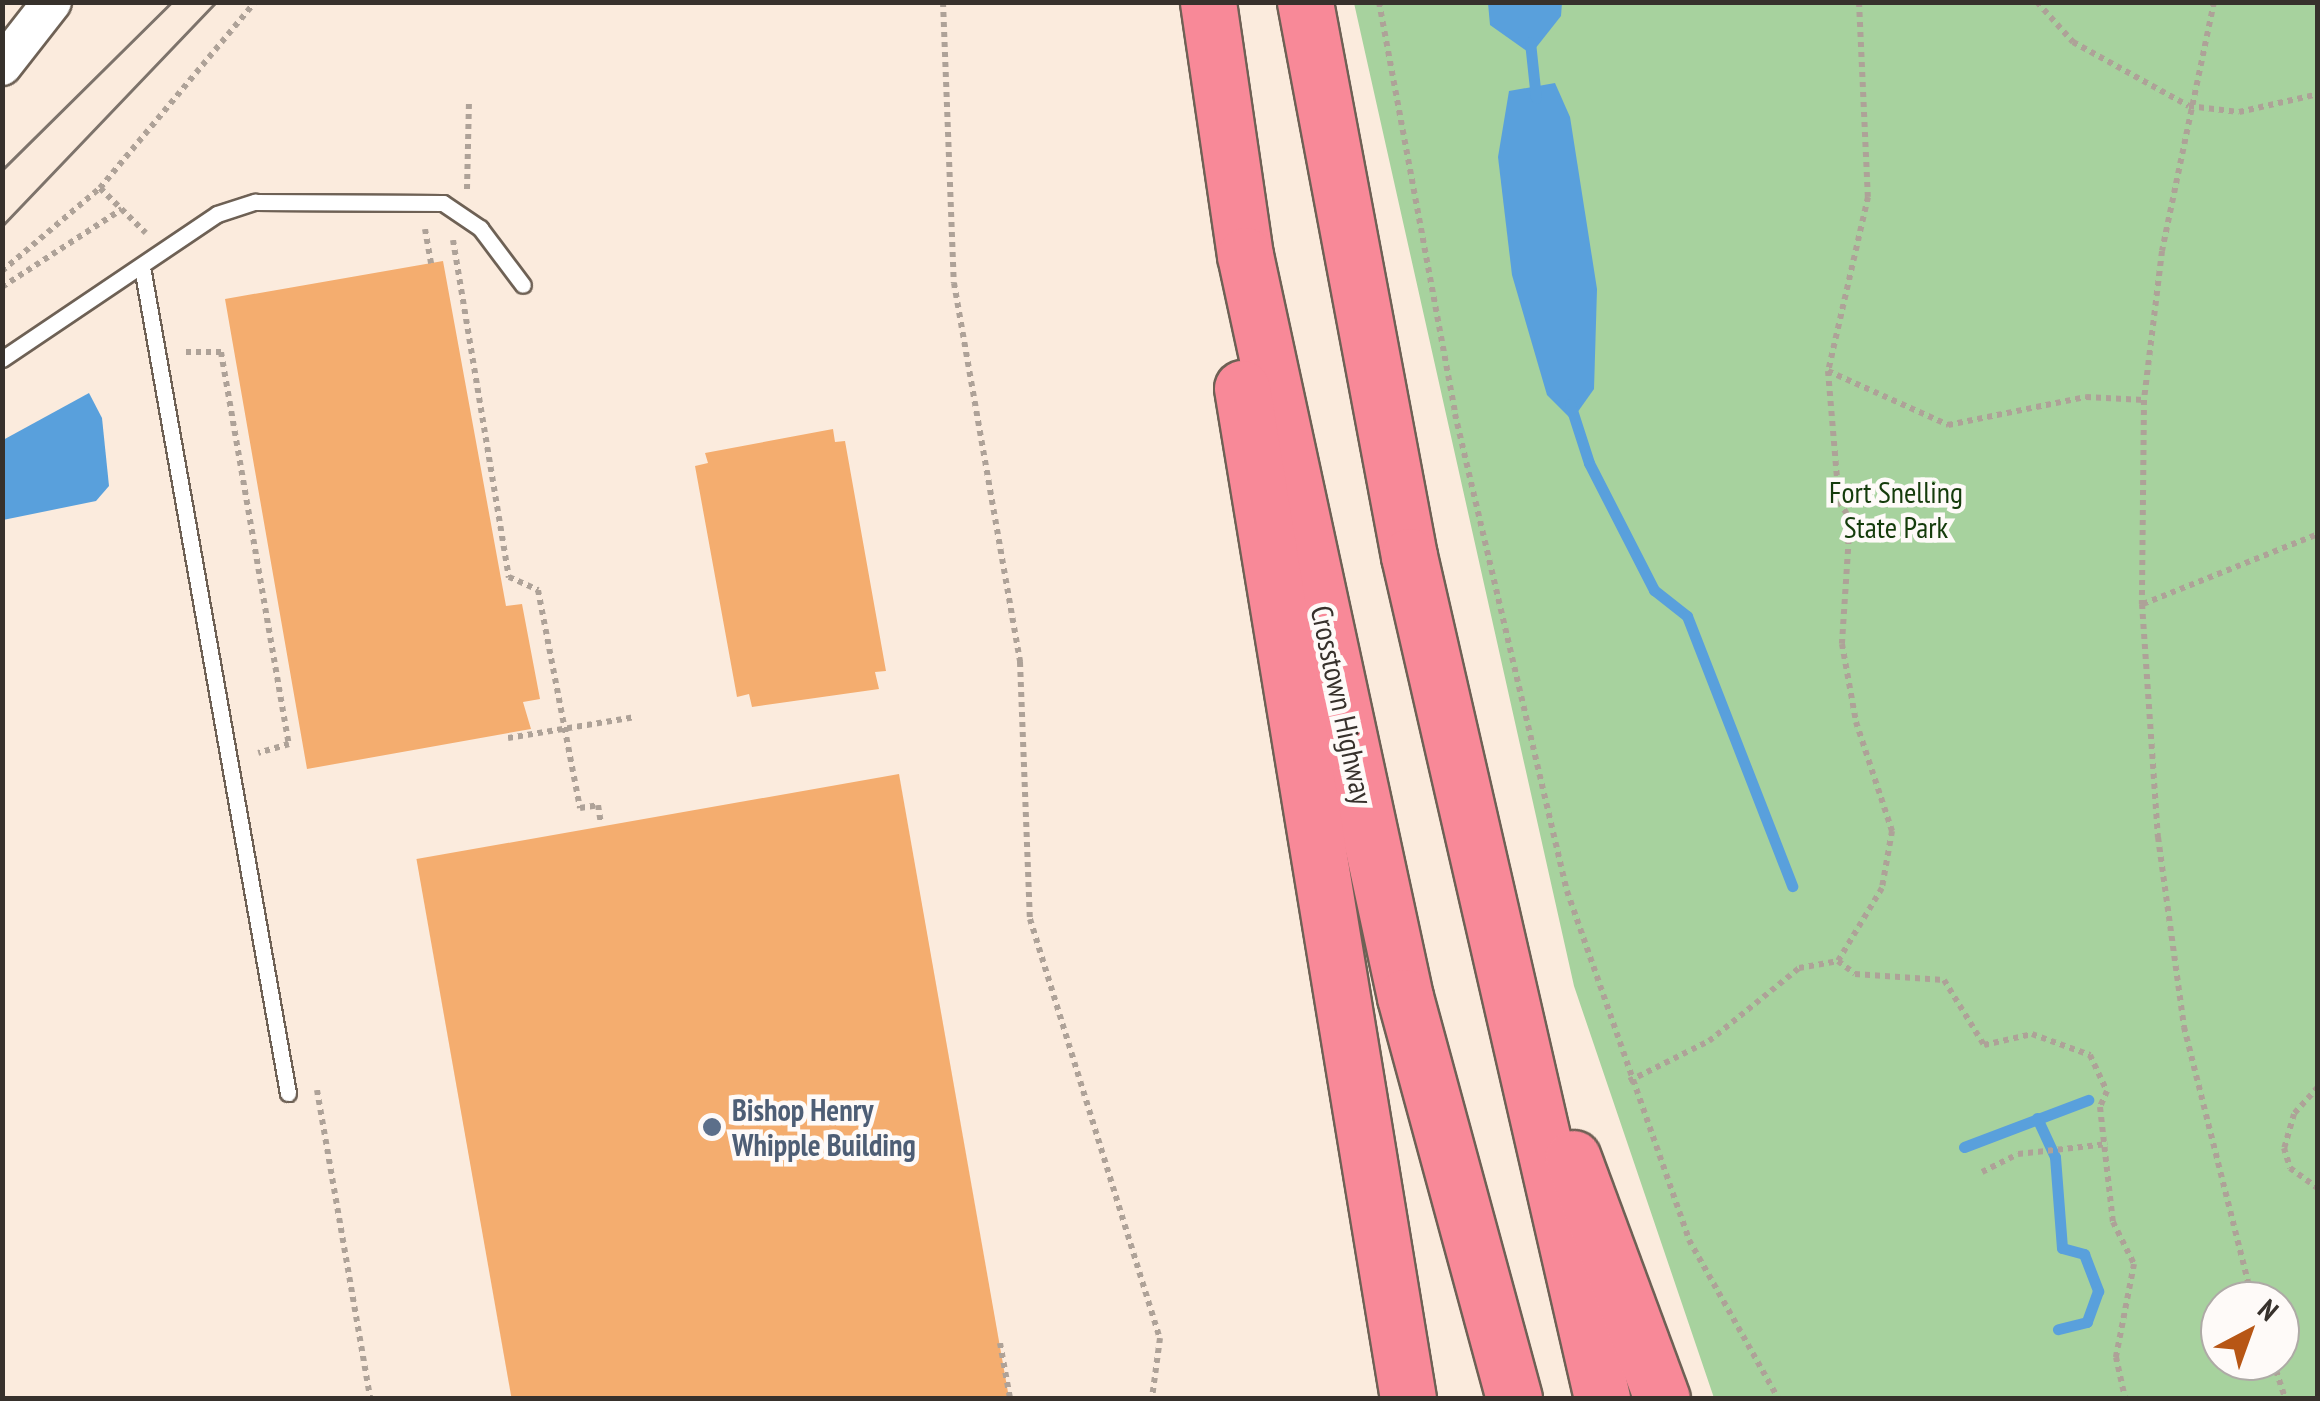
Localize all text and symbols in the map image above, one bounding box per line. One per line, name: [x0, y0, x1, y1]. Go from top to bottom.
park label: Fort Snelling State Park: [1829, 474, 1963, 544]
street label: Crosstown Highway: [1303, 602, 1381, 808]
place label: Bishop Henry Whipple Building: [732, 1092, 916, 1162]
marker: Bishop Henry Whipple Building: [701, 1116, 723, 1138]
north arrow: [2200, 1281, 2300, 1381]
text: N: [2251, 1291, 2287, 1328]

